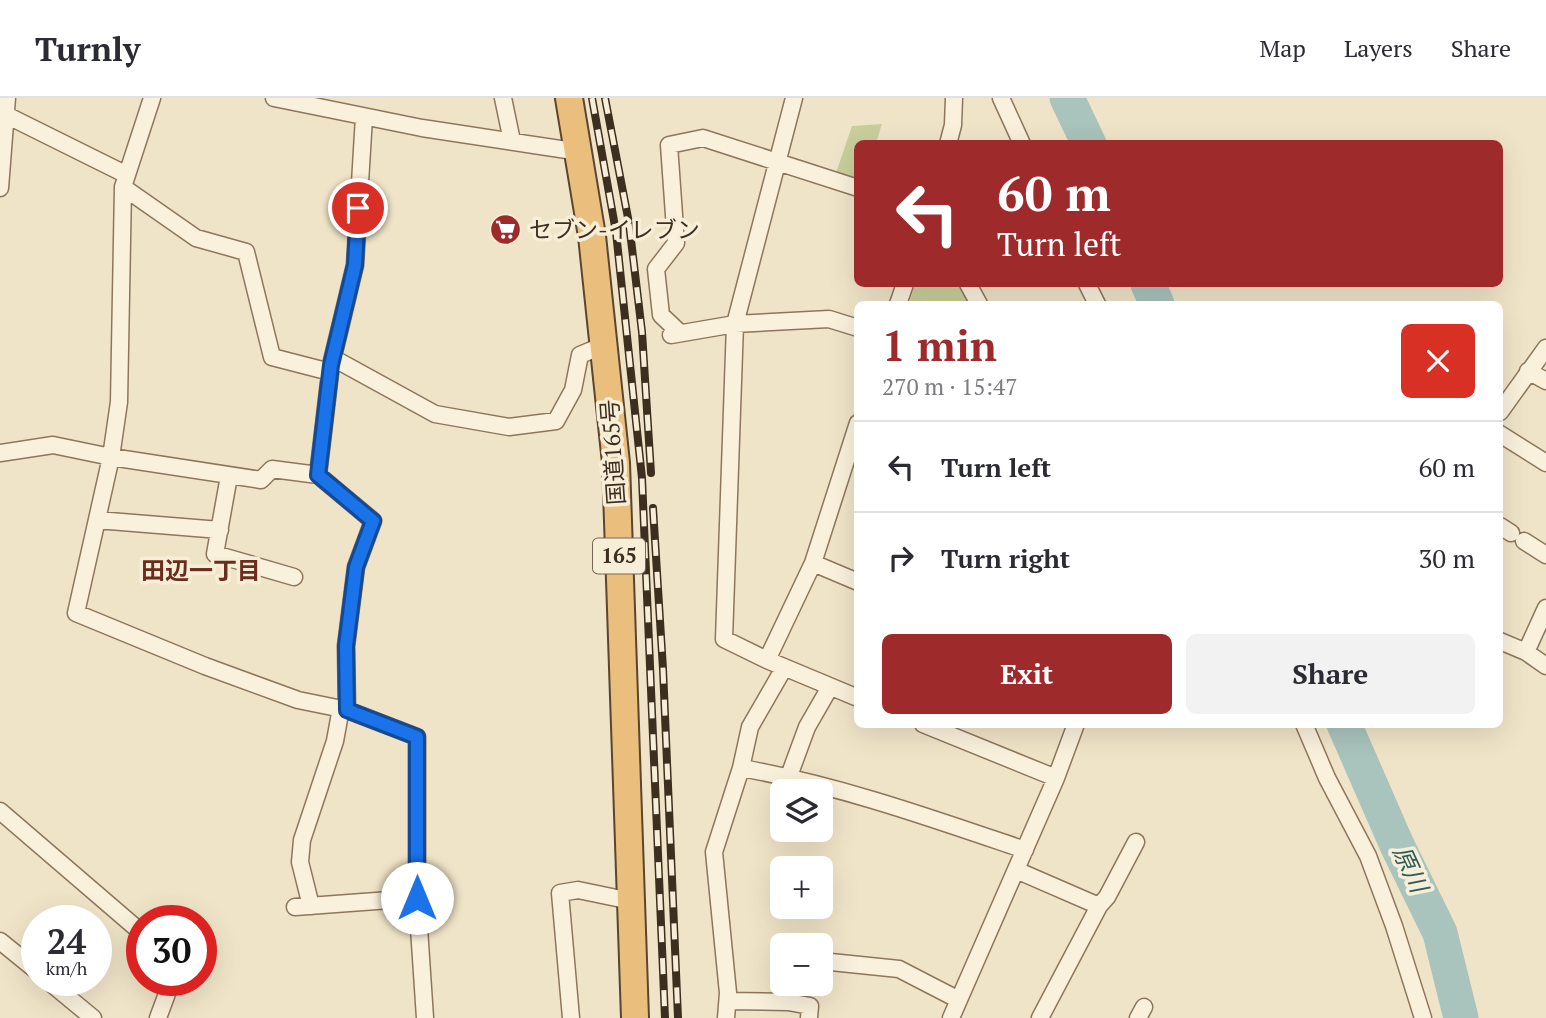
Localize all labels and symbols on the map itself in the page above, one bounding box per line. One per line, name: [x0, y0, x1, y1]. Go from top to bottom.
pin: [328, 178, 388, 238]
supermarket icon: セブン-イレブン: [489, 213, 523, 247]
place label: セブン-イレブン: [529, 214, 700, 245]
street label: 国道165号: [593, 398, 632, 506]
road number: 165: [593, 538, 645, 574]
district label: 田辺一丁目: [141, 554, 261, 586]
water label: 原川: [1386, 840, 1437, 900]
position arrow: [380, 861, 454, 935]
speed limit sign: 30: [126, 905, 217, 996]

